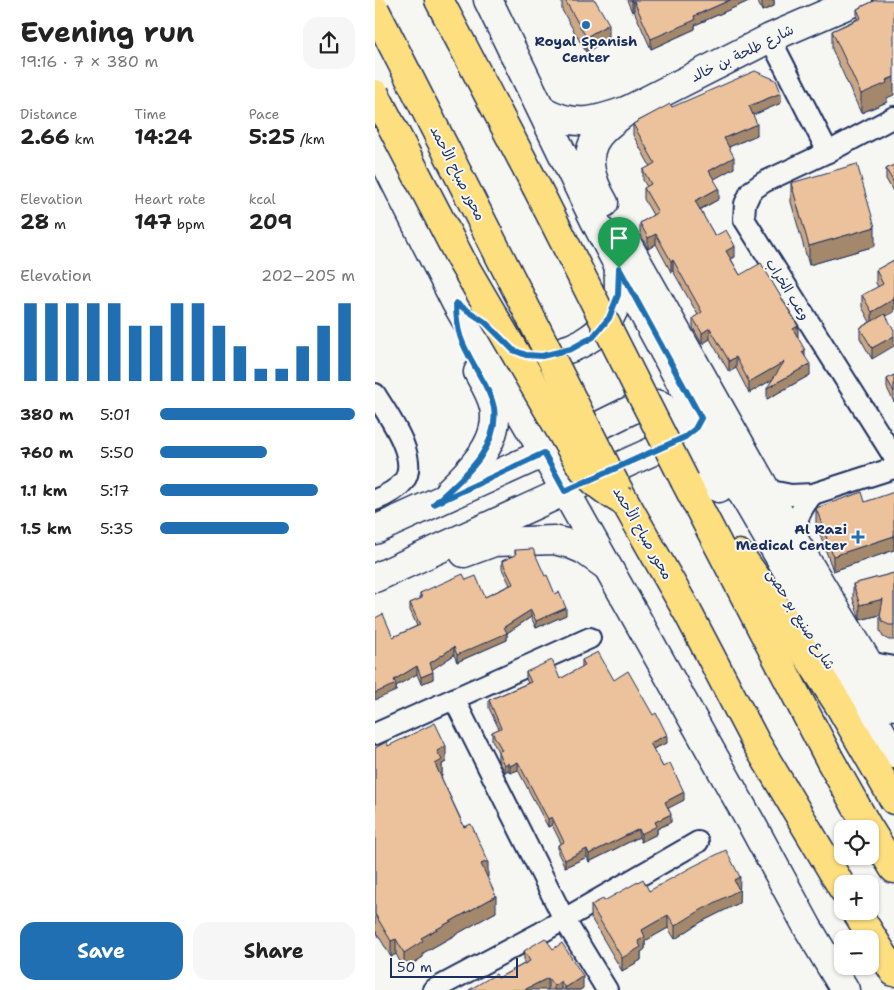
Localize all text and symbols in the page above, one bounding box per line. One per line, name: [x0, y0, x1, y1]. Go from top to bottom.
text: Evening run: [20, 13, 195, 51]
button: share: [303, 17, 355, 69]
marker: Royal Spanish Center: [580, 19, 592, 31]
street label: شارع طلحة بن خالد: [688, 20, 797, 87]
place label: Royal Spanish Center: [535, 32, 637, 66]
text: 19:16 · 7 × 380 m: [20, 51, 158, 72]
text: Distance: [20, 105, 77, 123]
text: Time: [134, 105, 166, 123]
text: Pace: [249, 105, 279, 123]
text: 2.66: [20, 123, 70, 151]
text: 14:24: [134, 123, 192, 151]
text: 5:25: [249, 123, 295, 151]
street label: محور صباح الأحمد: [425, 123, 490, 224]
text: km: [70, 130, 94, 148]
text: /km: [295, 130, 325, 148]
text: Elevation: [20, 190, 83, 208]
text: Heart rate: [134, 190, 206, 208]
text: kcal: [249, 190, 276, 208]
text: 28: [20, 208, 49, 236]
text: 147: [134, 208, 172, 236]
text: 209: [249, 208, 292, 236]
text: m: [49, 215, 66, 233]
text: bpm: [172, 215, 205, 233]
pin: [598, 217, 640, 268]
icon: arrive: [605, 224, 633, 252]
street label: وعب الخراب: [762, 255, 814, 323]
text: Elevation: [20, 265, 92, 286]
text: 202–205 m: [261, 265, 355, 286]
text: 380 m: [20, 404, 74, 425]
text: 5:01: [100, 404, 130, 425]
text: 760 m: [20, 442, 73, 463]
text: 5:50: [100, 442, 134, 463]
text: 1.1 km: [20, 480, 67, 501]
text: 5:17: [100, 480, 130, 501]
street label: محور صباح الأحمد: [608, 483, 677, 583]
text: 1.5 km: [20, 518, 72, 539]
text: 5:35: [100, 518, 133, 539]
place label: Al Razi Medical Center: [736, 520, 847, 554]
marker: Al Razi Medical Center: [851, 530, 865, 544]
street label: شارع صنيع بو حصى: [761, 565, 839, 674]
map controls: [834, 820, 879, 975]
button: locate: [834, 820, 879, 865]
button: +: [834, 875, 879, 920]
button: Save: [20, 922, 183, 980]
button: Share: [193, 922, 355, 980]
button: −: [834, 930, 879, 975]
scale bar: [390, 955, 517, 978]
text: 50 m: [397, 958, 432, 976]

